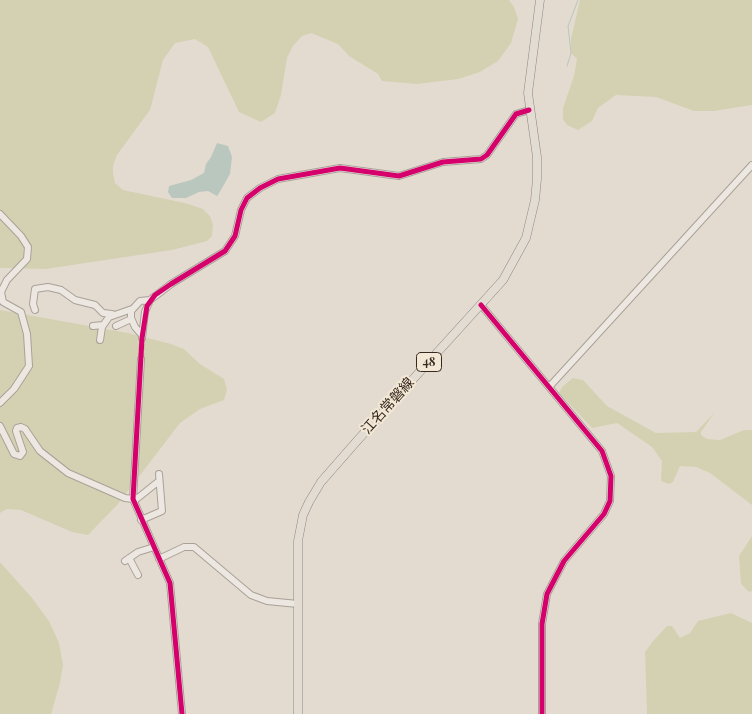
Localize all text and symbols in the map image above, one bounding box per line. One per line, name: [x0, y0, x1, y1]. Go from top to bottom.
road number: 48: [416, 352, 442, 372]
street label: 江名常磐線: [358, 374, 418, 438]

